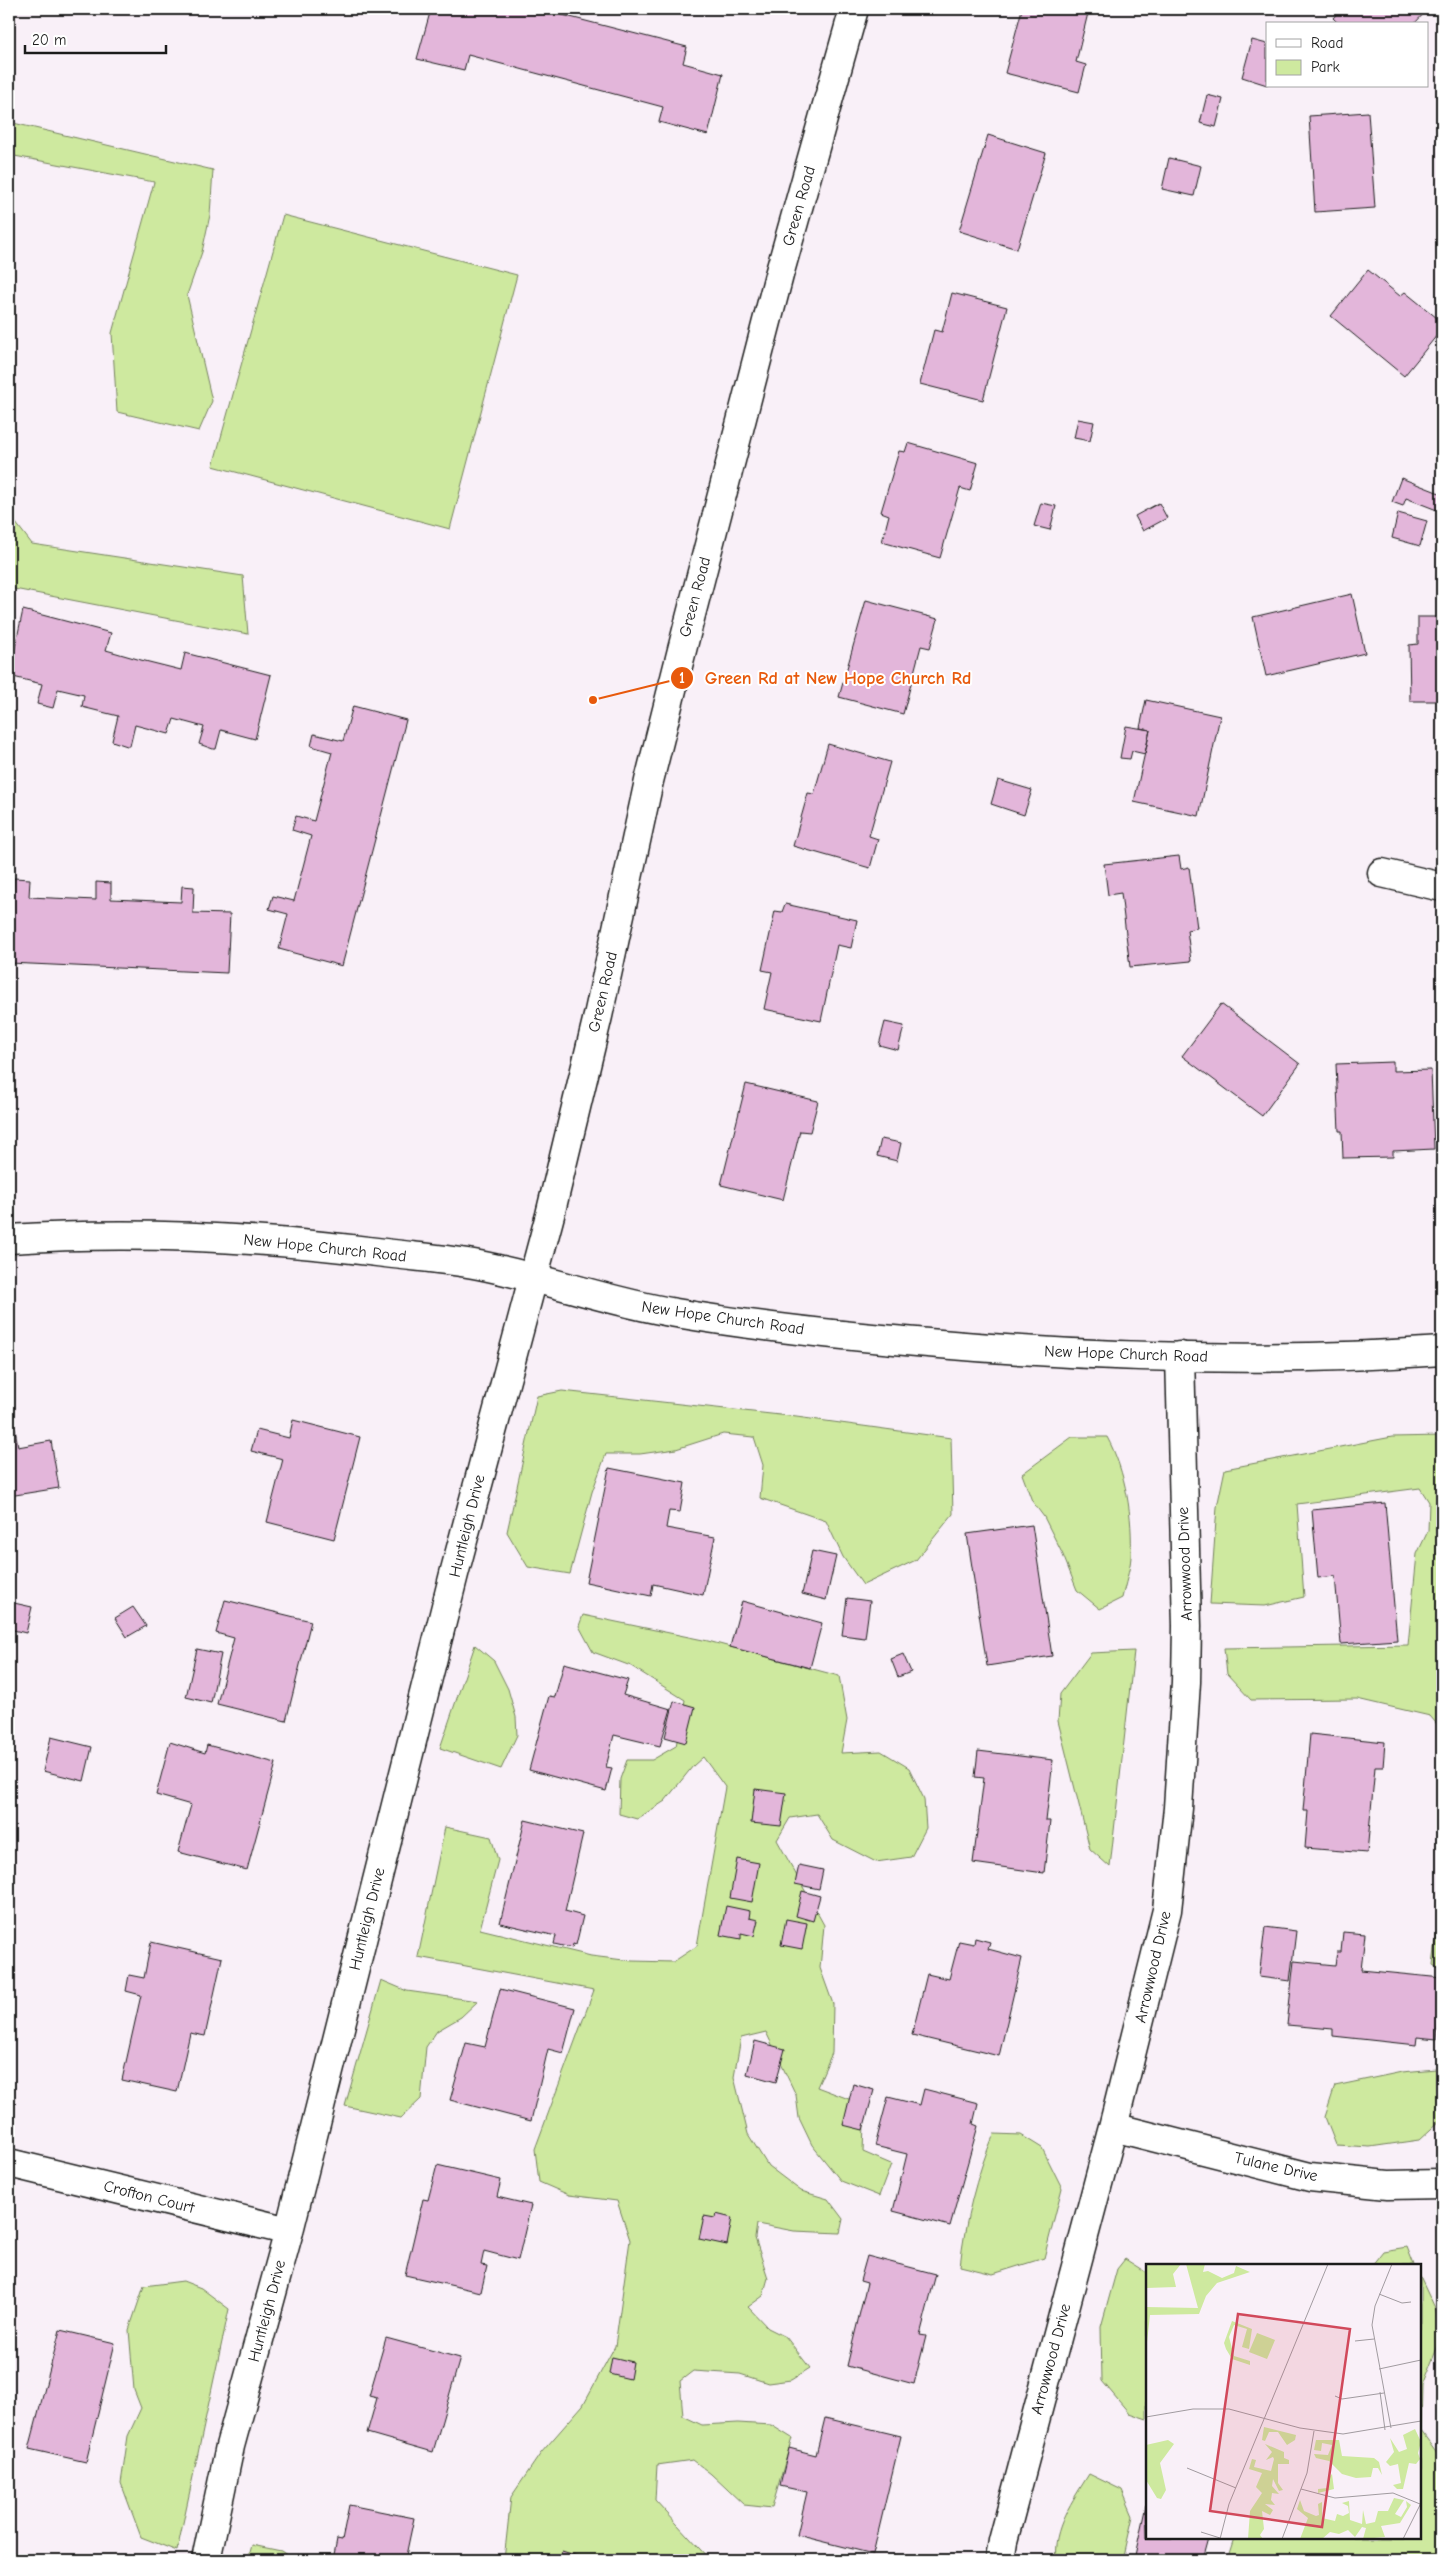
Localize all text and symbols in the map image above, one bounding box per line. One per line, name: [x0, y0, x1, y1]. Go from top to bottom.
scale bar: [25, 22, 166, 54]
legend: [1266, 22, 1428, 88]
text: 20 m: [32, 31, 66, 49]
text: Road: [1311, 34, 1343, 52]
text: Park: [1311, 58, 1340, 76]
street label: Green Road: [779, 164, 819, 248]
street label: Green Road: [676, 555, 714, 639]
callout: Green Rd at New Hope Church Rd: [669, 662, 981, 695]
text: Green Rd at New Hope Church Rd: [705, 668, 971, 689]
text: 1: [679, 669, 685, 687]
street label: Green Road: [585, 950, 621, 1034]
street label: New Hope Church Road: [243, 1230, 407, 1266]
street label: New Hope Church Road: [641, 1298, 805, 1338]
street label: New Hope Church Road: [1044, 1342, 1208, 1366]
street label: Huntleigh Drive: [446, 1473, 488, 1579]
street label: Arrowwood Drive: [1174, 1507, 1196, 1621]
street label: Huntleigh Drive: [346, 1866, 388, 1972]
street label: Arrowwood Drive: [1131, 1909, 1175, 2025]
street label: Tulane Drive: [1233, 2149, 1319, 2185]
street label: Crofton Court: [102, 2177, 197, 2217]
street label: Huntleigh Drive: [245, 2258, 289, 2364]
inset map: [1146, 2264, 1421, 2539]
street label: Arrowwood Drive: [1028, 2302, 1074, 2416]

